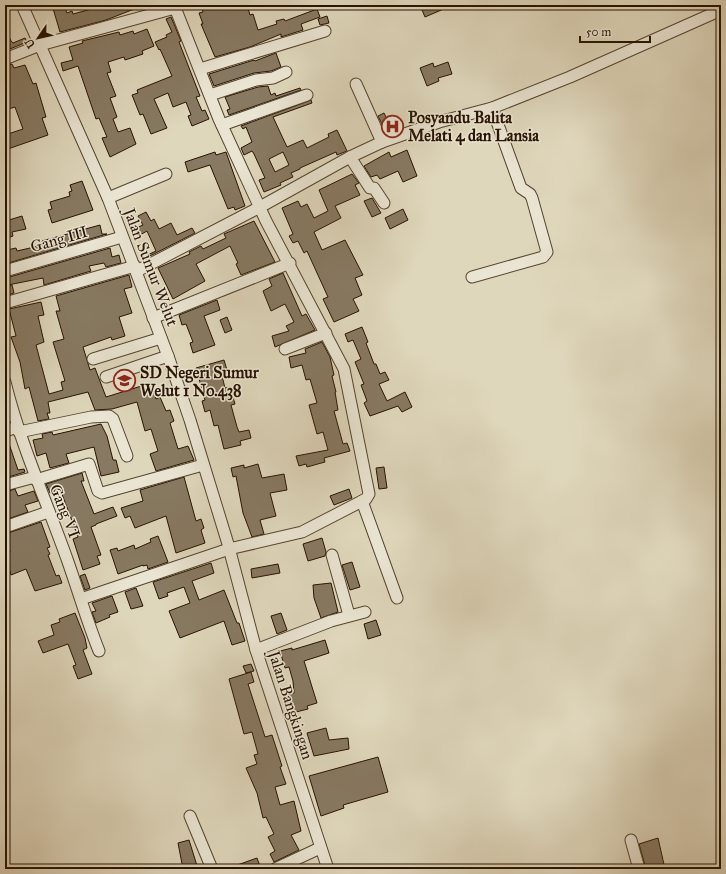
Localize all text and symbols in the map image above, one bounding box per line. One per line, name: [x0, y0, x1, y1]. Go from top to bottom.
north arrow: [18, 18, 58, 58]
scale bar: [580, 18, 650, 44]
text: 50 m: [586, 25, 611, 39]
text: U: [22, 36, 38, 51]
place label: Posyandu Balita Melati 4 dan Lansia: [408, 108, 540, 146]
hospital icon: Posyandu Balita Melati 4 dan Lansia: [379, 113, 405, 139]
street label: Jalan Sumur Welut: [118, 204, 182, 329]
street label: Gang III: [28, 222, 90, 257]
place label: SD Negeri Sumur Welut 1 No.438: [140, 363, 260, 401]
school or university icon: SD Negeri Sumur Welut 1 No.438: [111, 368, 137, 394]
street label: Gang VI: [45, 481, 84, 541]
street label: Jalan Bangkingan: [263, 647, 318, 762]

